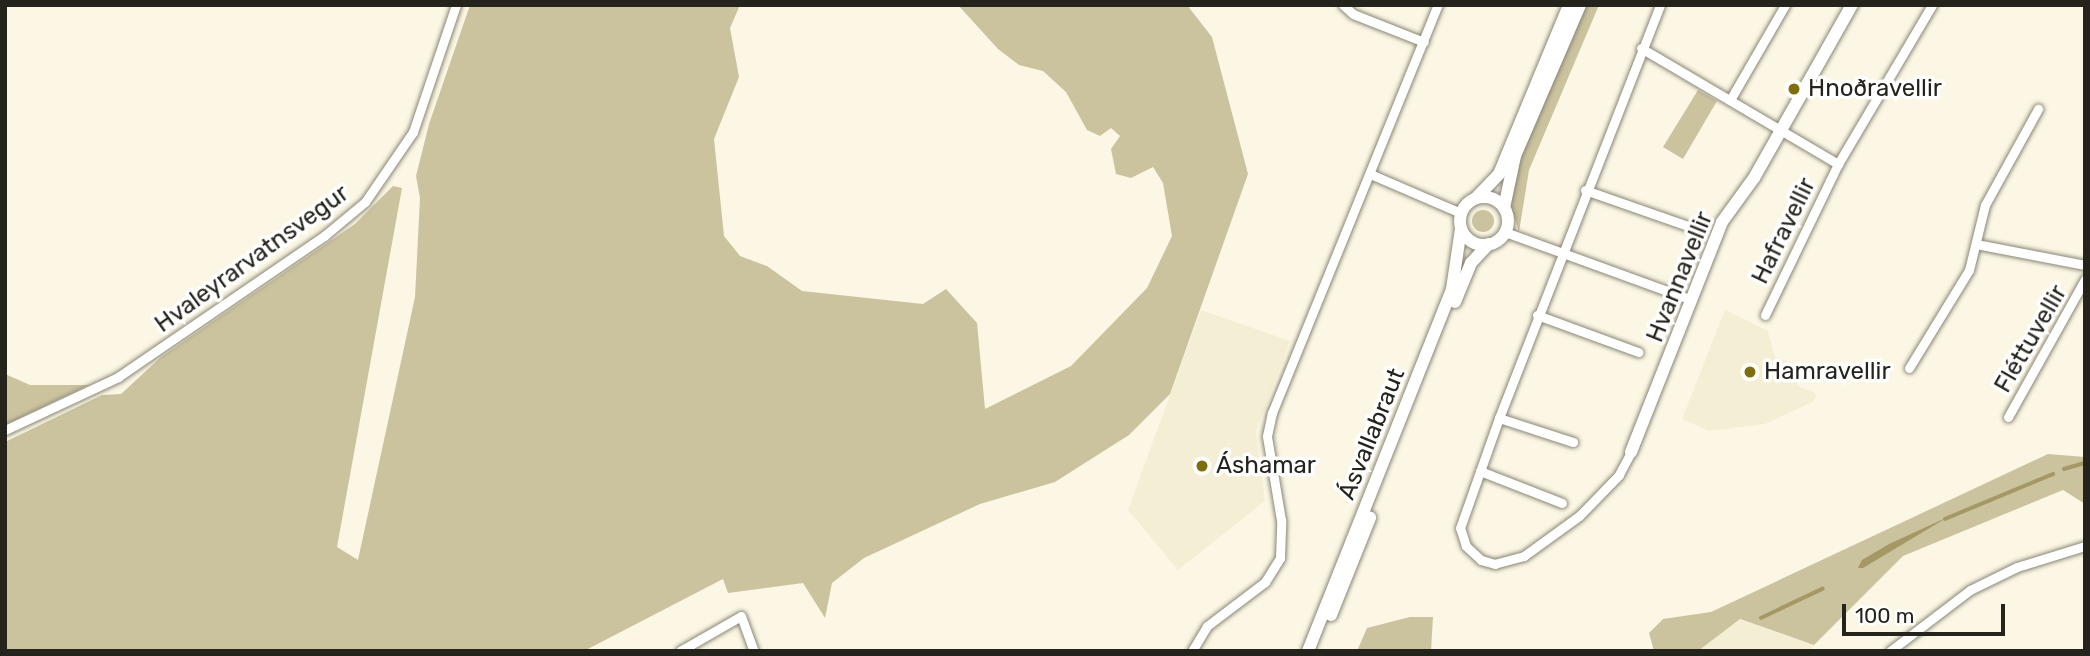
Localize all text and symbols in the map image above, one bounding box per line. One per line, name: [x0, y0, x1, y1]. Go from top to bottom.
place label: Hnoðravellir: [1808, 75, 1942, 103]
marker: Hnoðravellir: [1786, 81, 1802, 97]
street label: Hafravellir: [1746, 173, 1822, 289]
street label: Hvaleyrarvatnsvegur: [150, 179, 354, 339]
street label: Hvannavellir: [1641, 208, 1719, 346]
street label: Fléttuvellir: [1989, 280, 2073, 398]
place label: Hamravellir: [1764, 358, 1891, 386]
street label: Ásvallabraut: [1333, 364, 1411, 504]
marker: Hamravellir: [1742, 364, 1758, 380]
place label: Áshamar: [1216, 452, 1316, 480]
marker: Áshamar: [1194, 458, 1210, 474]
scale bar: [1845, 590, 2008, 634]
text: 100 m: [1855, 603, 1914, 628]

